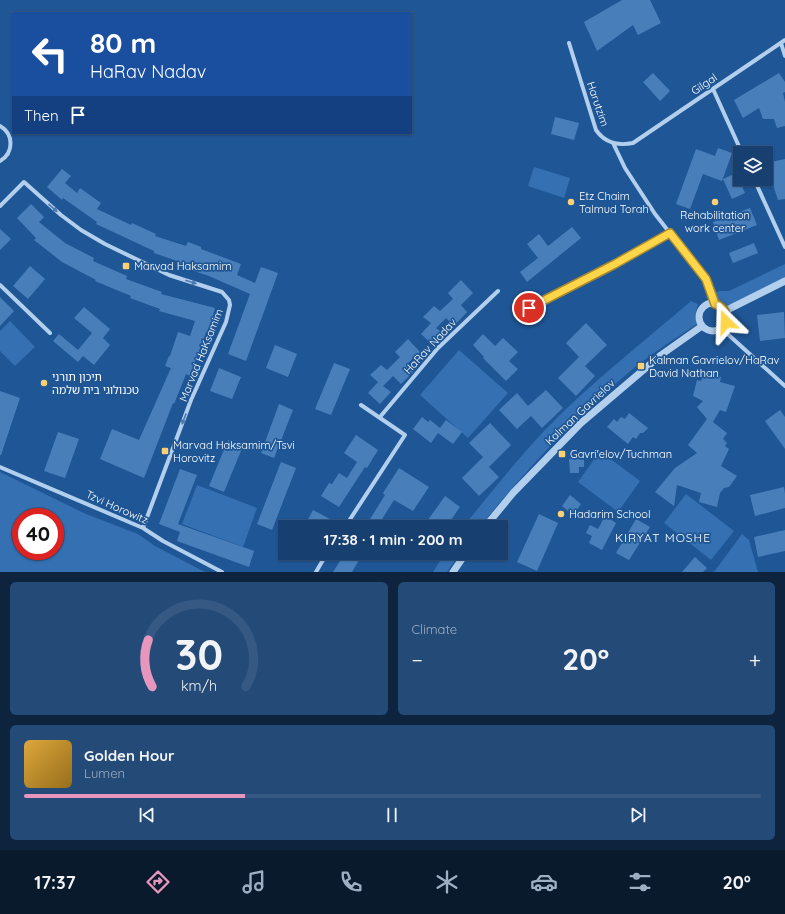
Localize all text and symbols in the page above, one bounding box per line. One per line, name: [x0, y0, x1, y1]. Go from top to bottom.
text: 80 m: [90, 25, 156, 60]
icon: left: [24, 28, 76, 80]
text: HaRav Nadav: [90, 60, 206, 83]
street label: Gilgal: [688, 70, 720, 98]
street label: Harutzim: [584, 80, 612, 128]
icon: arrive: [67, 104, 89, 126]
text: Then: [24, 106, 59, 125]
map controls: [733, 146, 773, 186]
button: layers: [733, 146, 773, 186]
place label: Etz Chaim Talmud Torah: [579, 189, 649, 216]
marker: Etz Chaim Talmud Torah: [566, 197, 576, 207]
marker: Rehabilitation work center: [710, 197, 720, 207]
one-way arrow: [47, 204, 58, 213]
place label: Rehabilitation work center: [680, 208, 750, 235]
place label: Marvad Haksamim: [134, 259, 231, 273]
marker: Marvad Haksamim: [121, 261, 131, 271]
one-way arrow: [186, 279, 198, 285]
pin: [512, 291, 546, 325]
icon: arrive: [518, 297, 540, 319]
position arrow: [705, 301, 747, 343]
street label: Marvad HaKsamim: [176, 306, 226, 404]
street label: HaRav Nadav: [401, 315, 459, 377]
place label: Kalman Gavrielov/HaRav David Nathan: [649, 353, 780, 380]
marker: Kalman Gavrielov/HaRav David Nathan: [636, 361, 646, 371]
place label: תיכון תורני טכנולוגי בית שלמה: [52, 370, 139, 397]
street label: Kalman Gavrielov: [542, 376, 618, 448]
marker: תיכון תורני טכנולוגי בית שלמה: [39, 378, 49, 388]
one-way arrow: [180, 414, 186, 426]
place label: Marvad Haksamim/Tsvi Horovitz: [173, 438, 295, 465]
marker: Marvad Haksamim/Tsvi Horovitz: [160, 446, 170, 456]
place label: Gavri'elov/Tuchman: [570, 447, 672, 461]
marker: Gavri'elov/Tuchman: [557, 449, 567, 459]
street label: Tzvi Horowitz: [84, 487, 150, 527]
place label: Hadarim School: [569, 507, 651, 521]
speed limit sign: 40: [12, 508, 64, 560]
marker: Hadarim School: [556, 509, 566, 519]
text: 17:38 · 1 min · 200 m: [323, 530, 463, 549]
district label: KIRYAT MOSHE: [615, 530, 711, 545]
text: Climate: [412, 621, 457, 637]
text: 30: [175, 627, 223, 679]
text: 20°: [562, 640, 609, 678]
text: −: [412, 646, 423, 674]
text: +: [749, 646, 761, 674]
text: km/h: [181, 676, 217, 694]
text: Golden Hour: [84, 746, 175, 765]
text: Lumen: [84, 765, 125, 781]
icon: previous: [136, 804, 158, 826]
icon: pause: [381, 804, 403, 826]
icon: next: [627, 804, 649, 826]
icon: directions: [144, 868, 172, 896]
icon: music: [240, 868, 268, 896]
icon: phone: [337, 868, 365, 896]
icon: climate: [433, 868, 461, 896]
icon: car: [530, 868, 558, 896]
icon: filters: [626, 868, 654, 896]
text: 17:37: [34, 871, 76, 894]
text: 20°: [722, 871, 751, 894]

